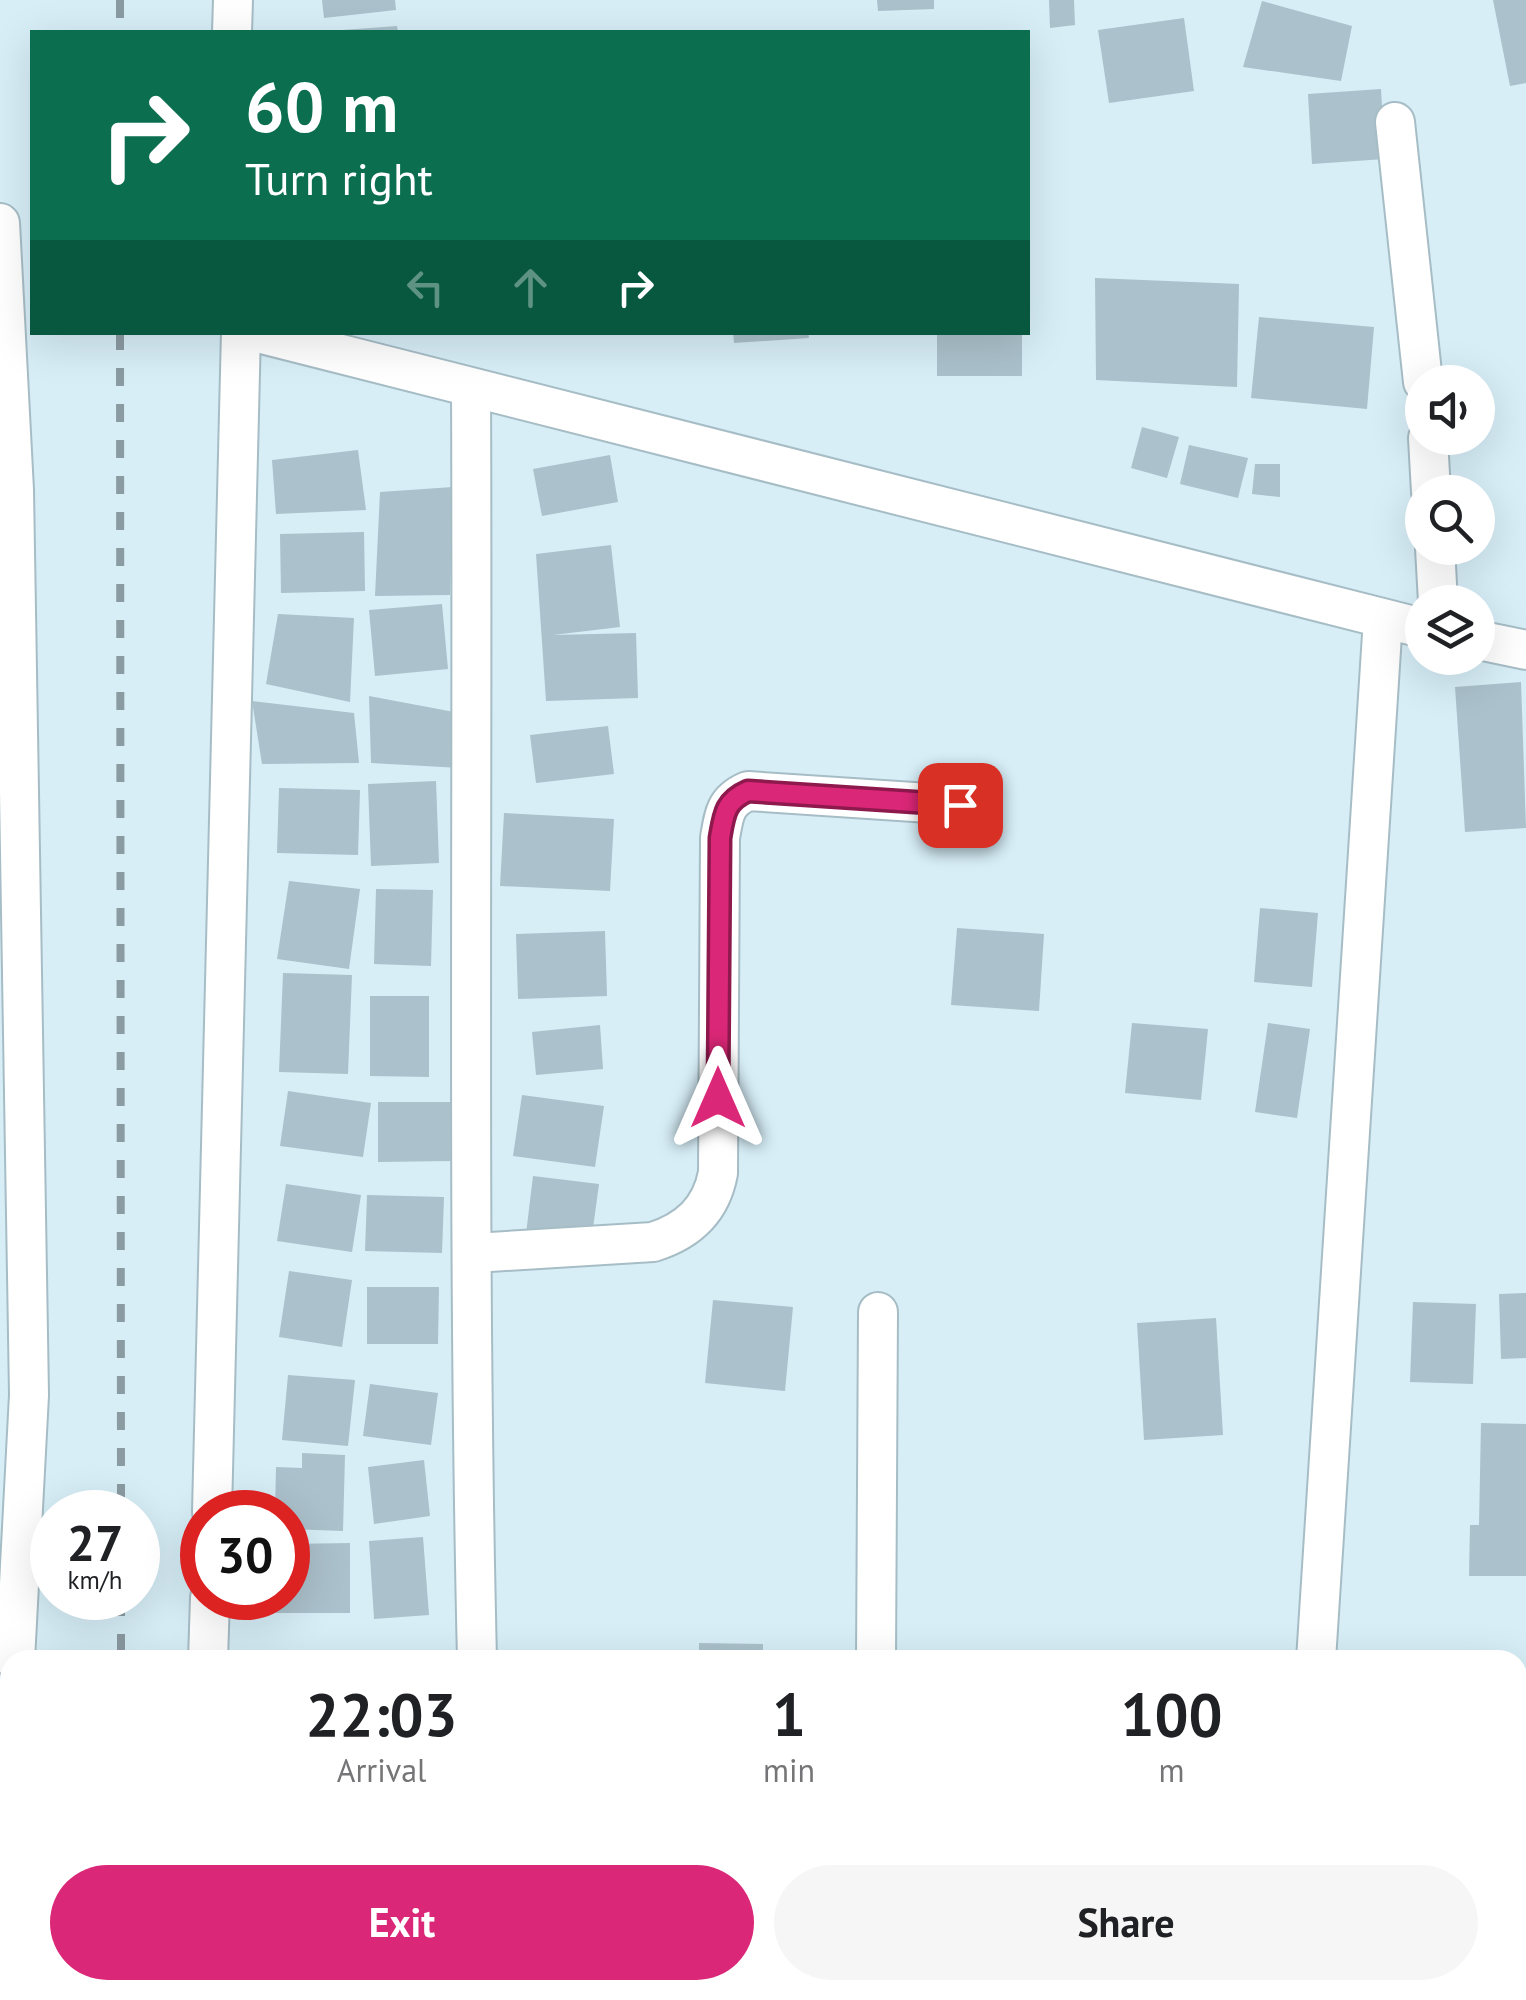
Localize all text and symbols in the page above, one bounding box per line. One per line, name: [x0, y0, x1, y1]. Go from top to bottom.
text: 60 m: [245, 61, 398, 151]
icon: right: [80, 70, 210, 200]
text: Turn right: [245, 149, 433, 207]
icon: left: [398, 260, 453, 315]
icon: ahead: [503, 260, 558, 315]
icon: right: [608, 260, 663, 315]
map controls: [1405, 365, 1495, 675]
button: sound: [1405, 365, 1495, 455]
button: search: [1405, 475, 1495, 565]
button: layers: [1405, 585, 1495, 675]
pin: [918, 763, 1003, 848]
icon: arrive: [933, 778, 988, 833]
position arrow: [666, 1046, 770, 1150]
speed limit sign: 30: [180, 1490, 310, 1620]
text: 27: [67, 1510, 123, 1575]
text: km/h: [68, 1564, 122, 1596]
text: 22:03: [305, 1675, 458, 1753]
text: 1: [772, 1675, 806, 1753]
text: 100: [1121, 1675, 1223, 1753]
text: Arrival: [337, 1749, 426, 1791]
text: min: [763, 1749, 815, 1791]
text: m: [1159, 1749, 1185, 1791]
button: Exit: [50, 1865, 754, 1980]
button: Share: [774, 1865, 1478, 1980]

